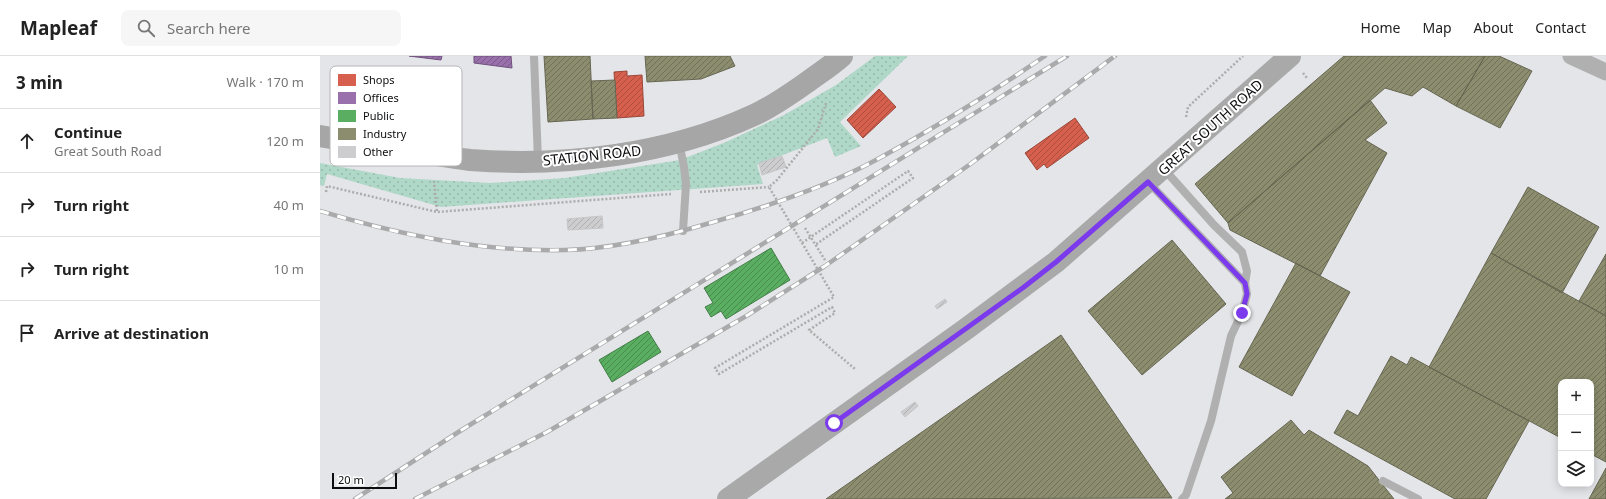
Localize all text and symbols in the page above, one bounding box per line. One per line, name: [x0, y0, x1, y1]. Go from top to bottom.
search box: [121, 10, 401, 46]
text: Mapleaf: [20, 15, 97, 41]
icon: search: [135, 17, 157, 39]
text: Search here: [167, 18, 251, 38]
text: Home: [1361, 18, 1400, 37]
text: Map: [1422, 18, 1452, 37]
text: About: [1474, 18, 1513, 37]
text: Contact: [1535, 18, 1586, 37]
legend: [330, 66, 462, 166]
text: 3 min: [16, 71, 63, 94]
text: Shops: [363, 72, 395, 87]
text: Walk · 170 m: [226, 73, 304, 91]
street label: GREAT SOUTH ROAD: [1153, 75, 1267, 179]
text: Offices: [363, 90, 399, 105]
text: Public: [363, 108, 394, 123]
text: Continue: [54, 122, 122, 142]
text: Industry: [363, 126, 407, 141]
icon: ahead: [16, 130, 38, 152]
text: 120 m: [266, 132, 304, 150]
street label: STATION ROAD: [542, 140, 642, 170]
text: Great South Road: [54, 142, 162, 160]
text: Other: [363, 144, 394, 159]
icon: right: [16, 194, 38, 216]
text: Turn right: [54, 195, 129, 215]
text: 40 m: [274, 196, 304, 214]
icon: right: [16, 258, 38, 280]
text: Turn right: [54, 259, 129, 279]
text: 10 m: [274, 260, 304, 278]
route end: [1233, 304, 1251, 322]
icon: arrive: [16, 322, 38, 344]
text: Arrive at destination: [54, 323, 209, 343]
map controls: [1558, 379, 1594, 487]
button: +: [1558, 379, 1594, 415]
route start: [825, 414, 843, 432]
button: −: [1558, 415, 1594, 451]
button: layers: [1558, 451, 1594, 487]
scale bar: [332, 471, 397, 490]
text: 20 m: [338, 472, 364, 487]

